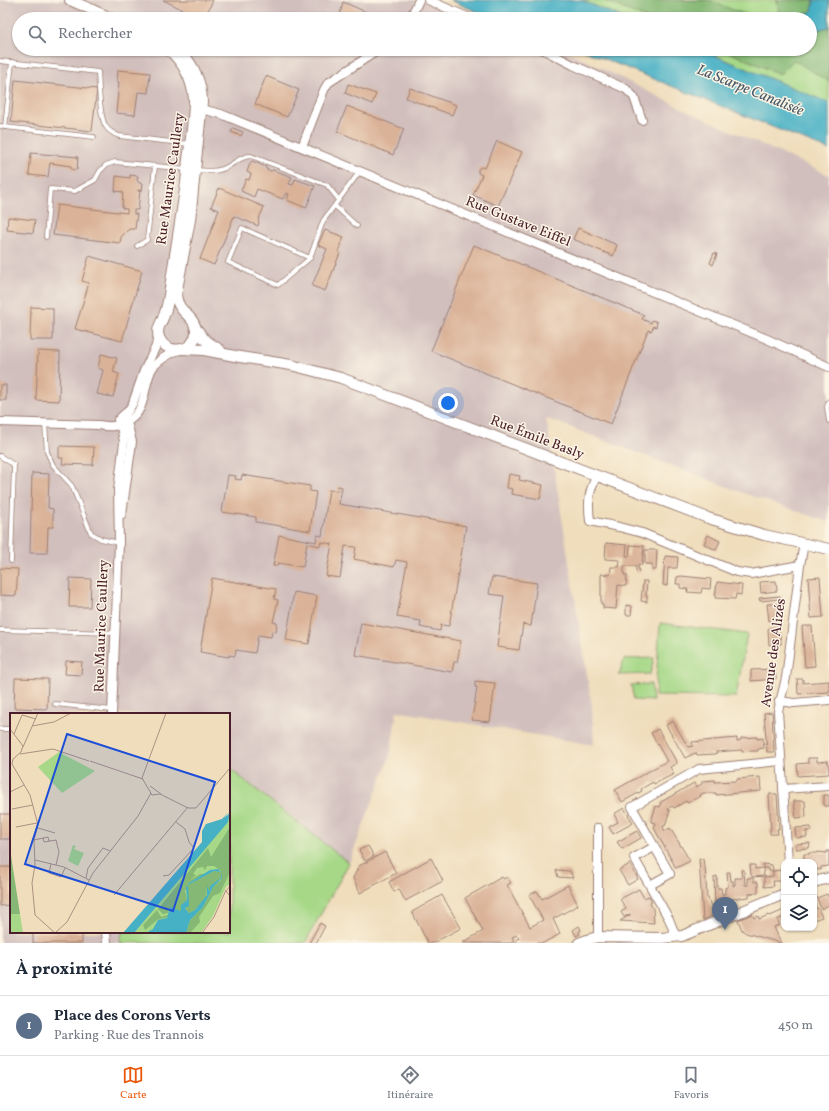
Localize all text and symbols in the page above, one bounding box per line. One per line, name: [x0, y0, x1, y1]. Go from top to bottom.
search box: [12, 12, 817, 56]
icon: search: [26, 23, 48, 45]
text: Rechercher: [58, 24, 132, 45]
water label: La Scarpe Canalisée: [693, 60, 807, 122]
street label: Rue Maurice Caullery: [152, 111, 190, 246]
street label: Rue Gustave Eiffel: [463, 192, 573, 252]
your location: [438, 393, 458, 413]
street label: Rue Émile Basly: [487, 411, 587, 465]
street label: Rue Maurice Caullery: [90, 559, 114, 693]
street label: Avenue des Alizés: [757, 597, 791, 709]
inset map: [10, 713, 230, 933]
map controls: [781, 859, 817, 931]
button: locate: [781, 859, 817, 895]
button: layers: [781, 895, 817, 931]
pin: 1: [712, 897, 738, 930]
text: À proximité: [16, 958, 113, 981]
text: Place des Corons Verts: [54, 1006, 211, 1027]
text: 1: [26, 1017, 32, 1035]
text: 450 m: [778, 1017, 813, 1035]
text: Parking · Rue des Trannois: [54, 1027, 204, 1045]
tab: Carte: [120, 1064, 147, 1103]
tab: Itinéraire: [387, 1064, 433, 1103]
tab: Favoris: [674, 1064, 709, 1103]

